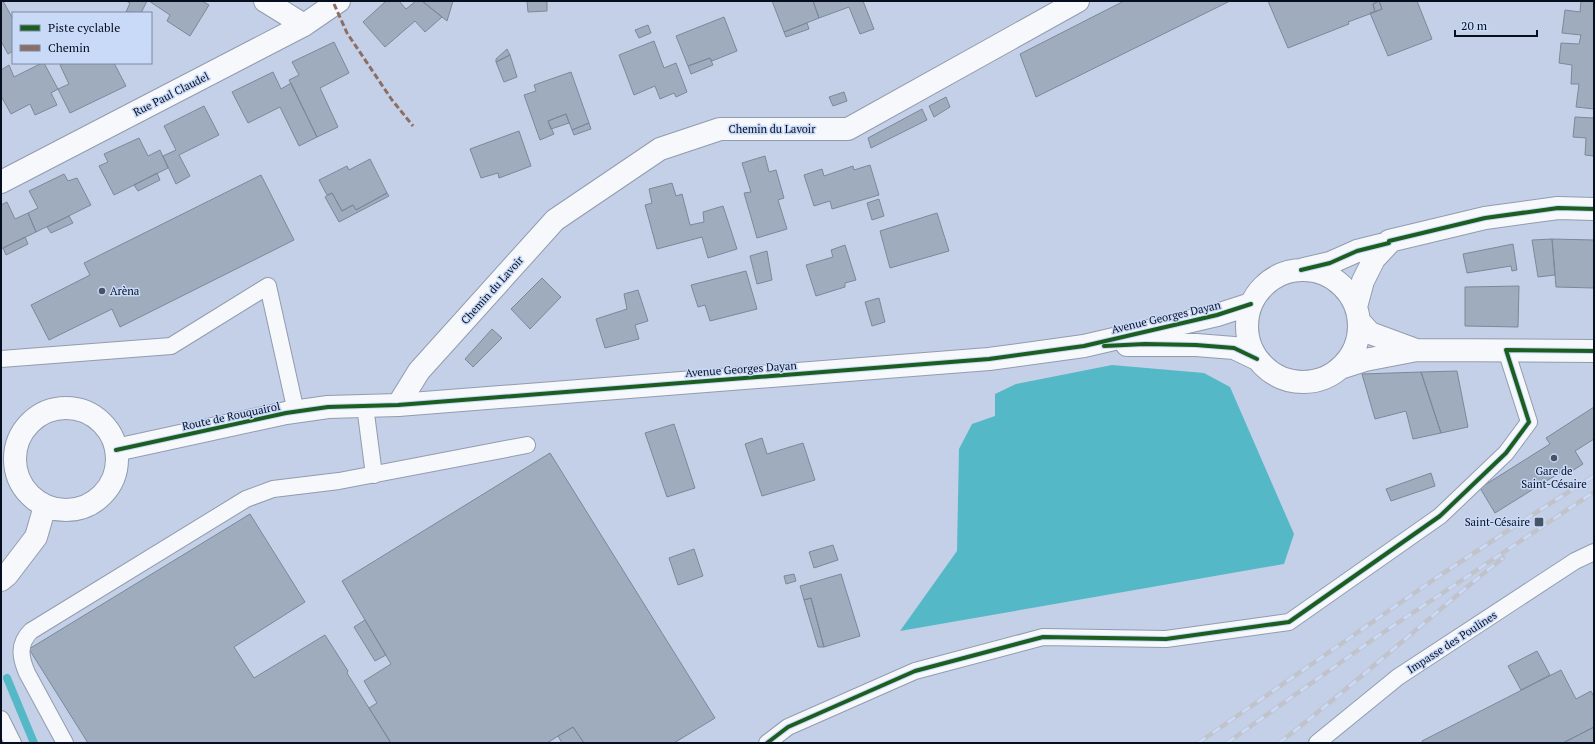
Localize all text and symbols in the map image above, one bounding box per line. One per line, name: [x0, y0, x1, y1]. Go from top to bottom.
legend: [12, 12, 152, 64]
scale bar: [1455, 12, 1537, 38]
text: 20 m: [1461, 18, 1488, 33]
text: Piste cyclable: [48, 20, 120, 35]
text: Chemin: [48, 40, 90, 55]
street label: Rue Paul Claudel: [131, 69, 211, 119]
street label: Chemin du Lavoir: [729, 122, 816, 136]
street label: Chemin du Lavoir: [458, 253, 527, 327]
place label: Arèna: [110, 284, 140, 298]
marker: Arèna: [97, 286, 107, 296]
street label: Avenue Georges Dayan: [1110, 297, 1223, 336]
street label: Avenue Georges Dayan: [685, 358, 798, 380]
street label: Route de Rouquairol: [181, 399, 281, 433]
marker: Gare de Saint-Césaire: [1549, 453, 1559, 463]
place label: Gare de Saint-Césaire: [1521, 464, 1587, 491]
place label: Saint-Césaire: [1465, 515, 1530, 529]
marker: Saint-Césaire: [1533, 516, 1545, 528]
street label: Impasse des Poulines: [1405, 608, 1500, 676]

